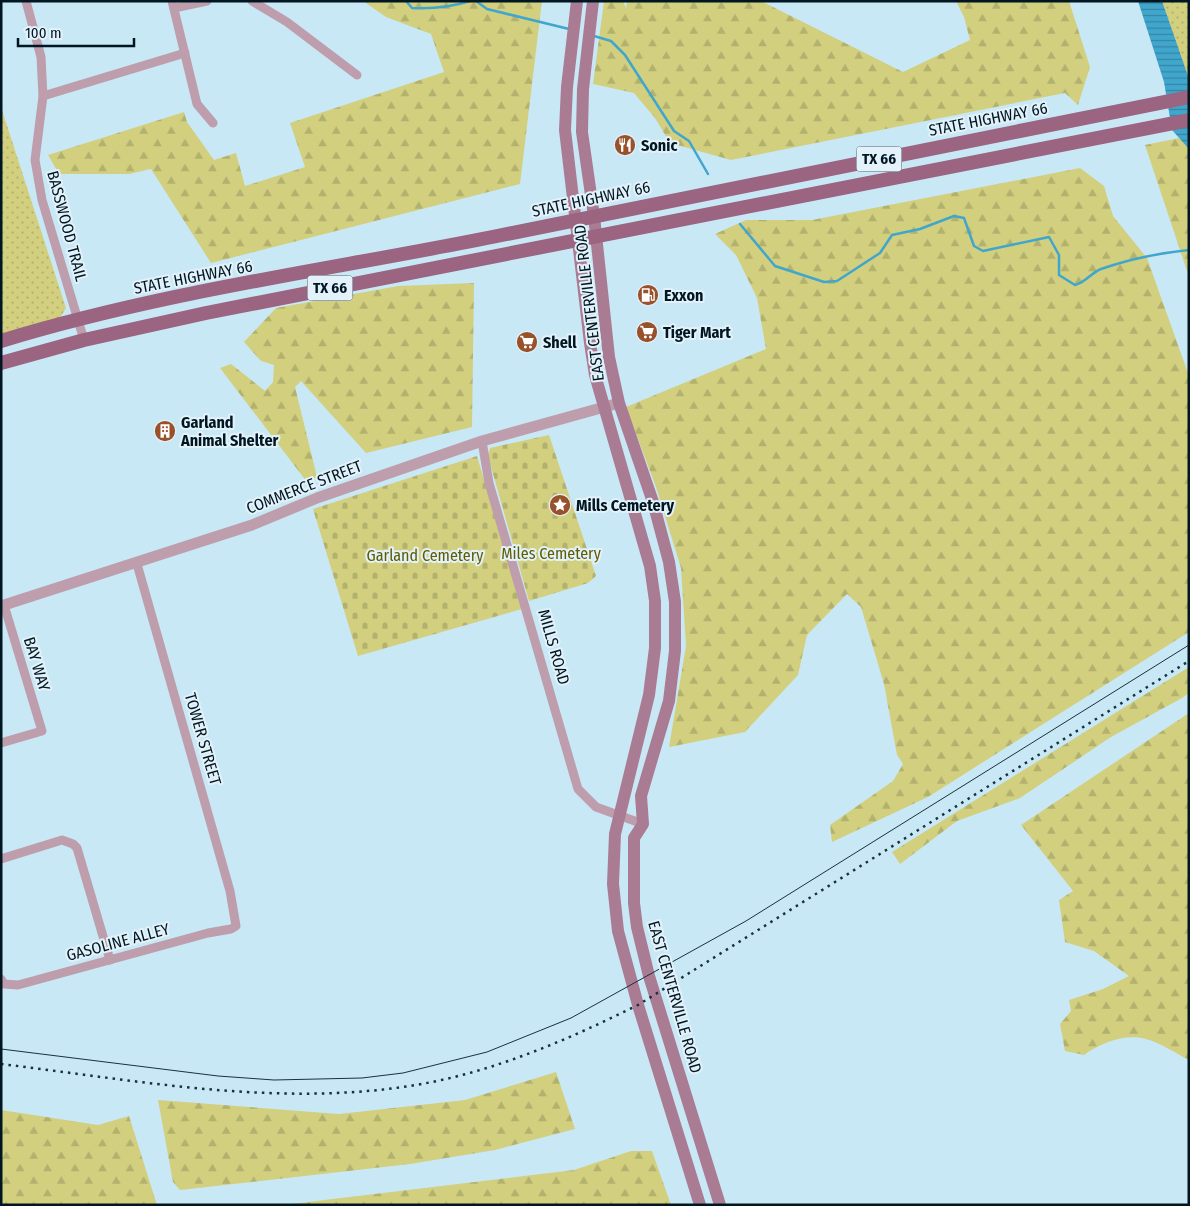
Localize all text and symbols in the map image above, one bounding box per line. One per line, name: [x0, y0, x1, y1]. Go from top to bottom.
scale bar: [18, 15, 134, 47]
text: 100 m: [25, 24, 62, 42]
street label: STATE HIGHWAY 66: [927, 98, 1049, 140]
restaurant icon: Sonic: [613, 133, 637, 157]
place label: Sonic: [641, 136, 677, 155]
road number: TX 66: [856, 146, 902, 172]
street label: BASSWOOD TRAIL: [43, 169, 91, 283]
street label: STATE HIGHWAY 66: [530, 177, 652, 221]
street label: EAST CENTERVILLE ROAD: [570, 224, 608, 382]
street label: STATE HIGHWAY 66: [132, 256, 254, 298]
road number: TX 66: [308, 276, 352, 300]
fuel station icon: Exxon: [636, 283, 660, 307]
place label: Exxon: [664, 286, 703, 305]
supermarket icon: Tiger Mart: [635, 320, 659, 344]
place label: Tiger Mart: [663, 323, 731, 342]
supermarket icon: Shell: [515, 330, 539, 354]
place label: Shell: [543, 333, 577, 352]
place label: Garland Animal Shelter: [180, 413, 279, 450]
building icon: Garland Animal Shelter: [153, 419, 177, 443]
street label: COMMERCE STREET: [244, 456, 365, 518]
place icon: Mills Cemetery: [548, 493, 572, 517]
place label: Mills Cemetery: [576, 496, 675, 515]
park label: Miles Cemetery: [501, 544, 602, 563]
park label: Garland Cemetery: [367, 546, 484, 565]
street label: MILLS ROAD: [534, 607, 574, 687]
street label: BAY WAY: [20, 635, 54, 693]
street label: TOWER STREET: [181, 691, 225, 788]
street label: GASOLINE ALLEY: [64, 919, 172, 965]
street label: EAST CENTERVILLE ROAD: [644, 919, 706, 1075]

